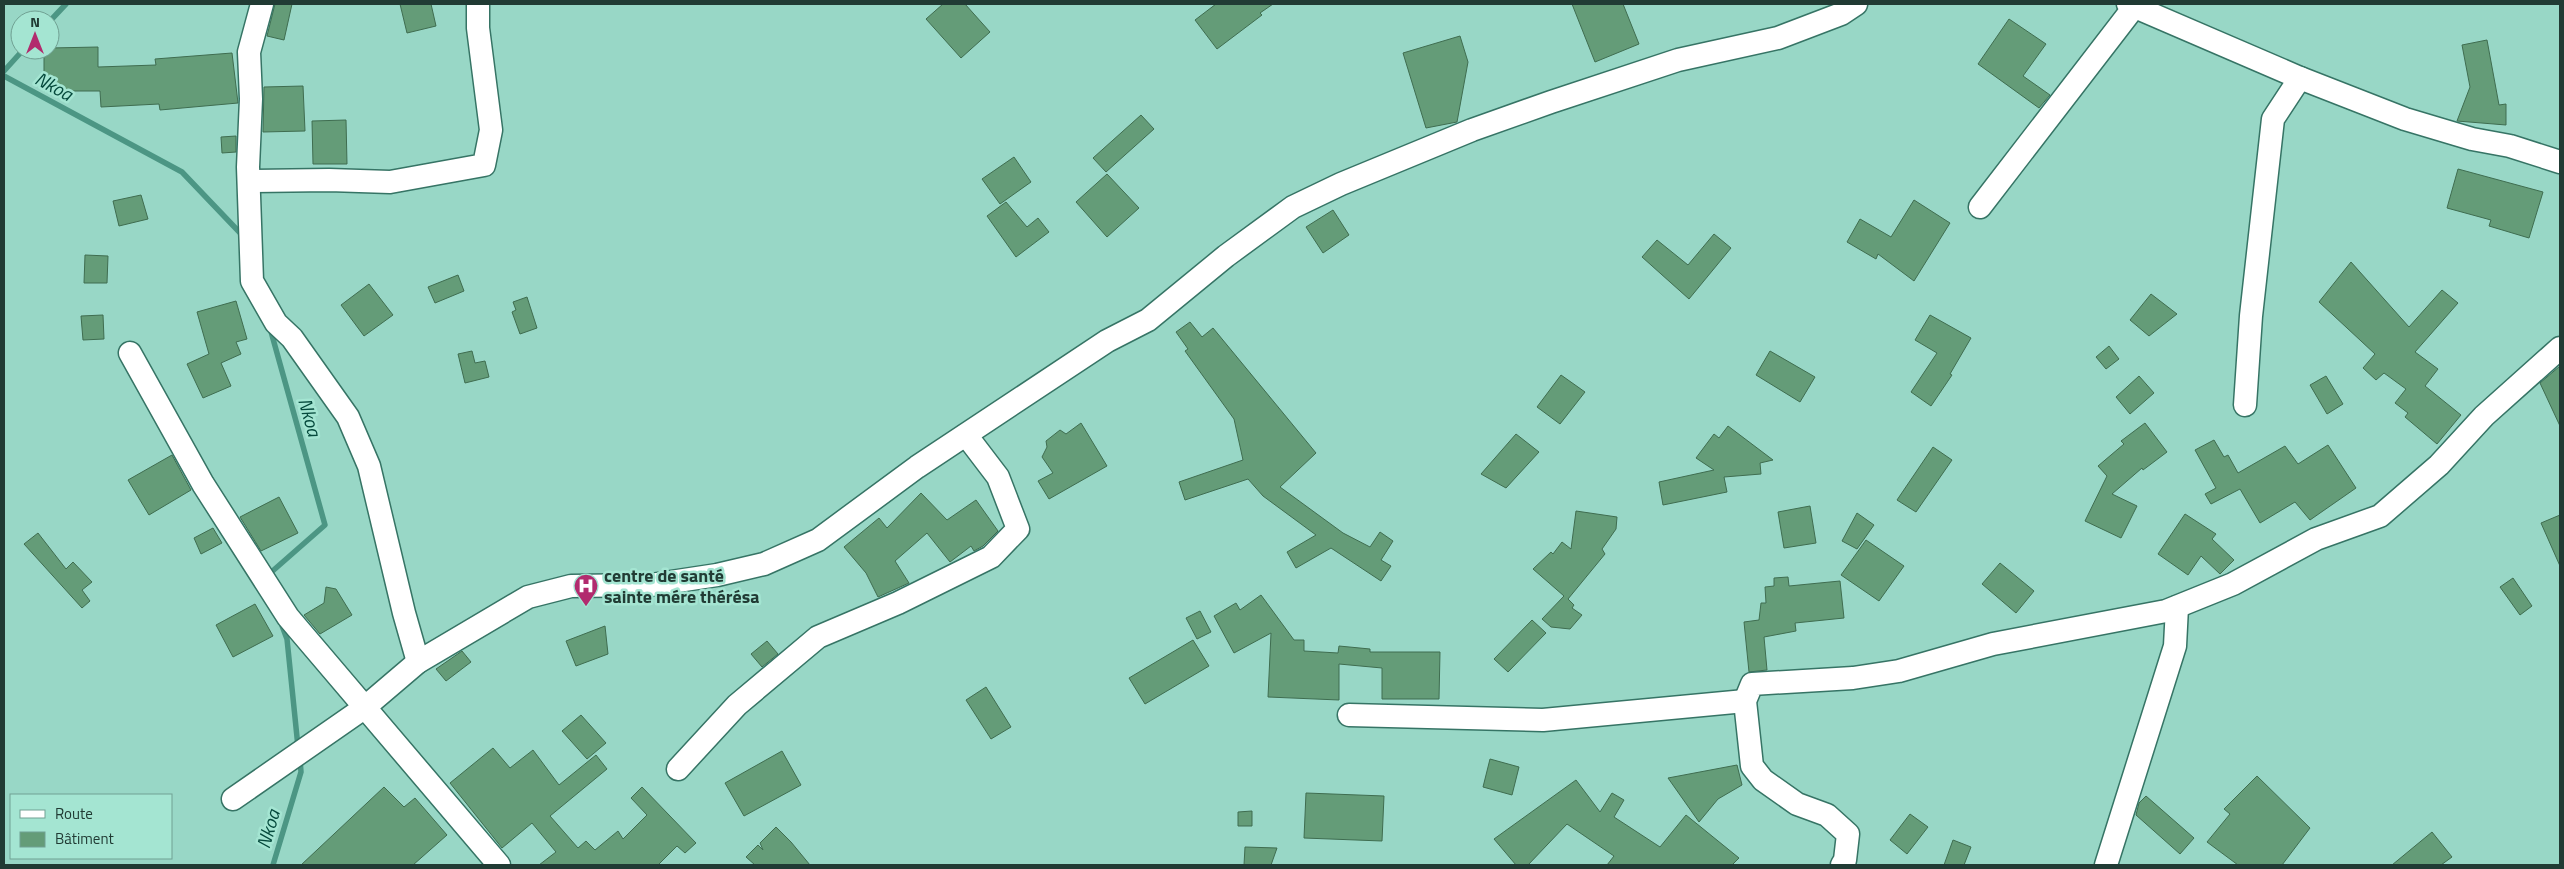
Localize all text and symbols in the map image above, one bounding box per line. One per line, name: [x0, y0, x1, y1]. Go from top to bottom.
north arrow: [10, 10, 60, 60]
text: N: [30, 11, 40, 32]
water label: Nkoa: [30, 64, 80, 108]
water label: Nkoa: [291, 394, 330, 441]
place label: centre de santé sainte mére thérésa: [604, 562, 759, 610]
hospital icon: centre de santé sainte mére thérésa: [573, 573, 599, 607]
legend: [10, 794, 172, 859]
text: Route: [55, 802, 93, 825]
water label: Nkoa: [248, 805, 287, 852]
text: Bâtiment: [55, 827, 114, 850]

